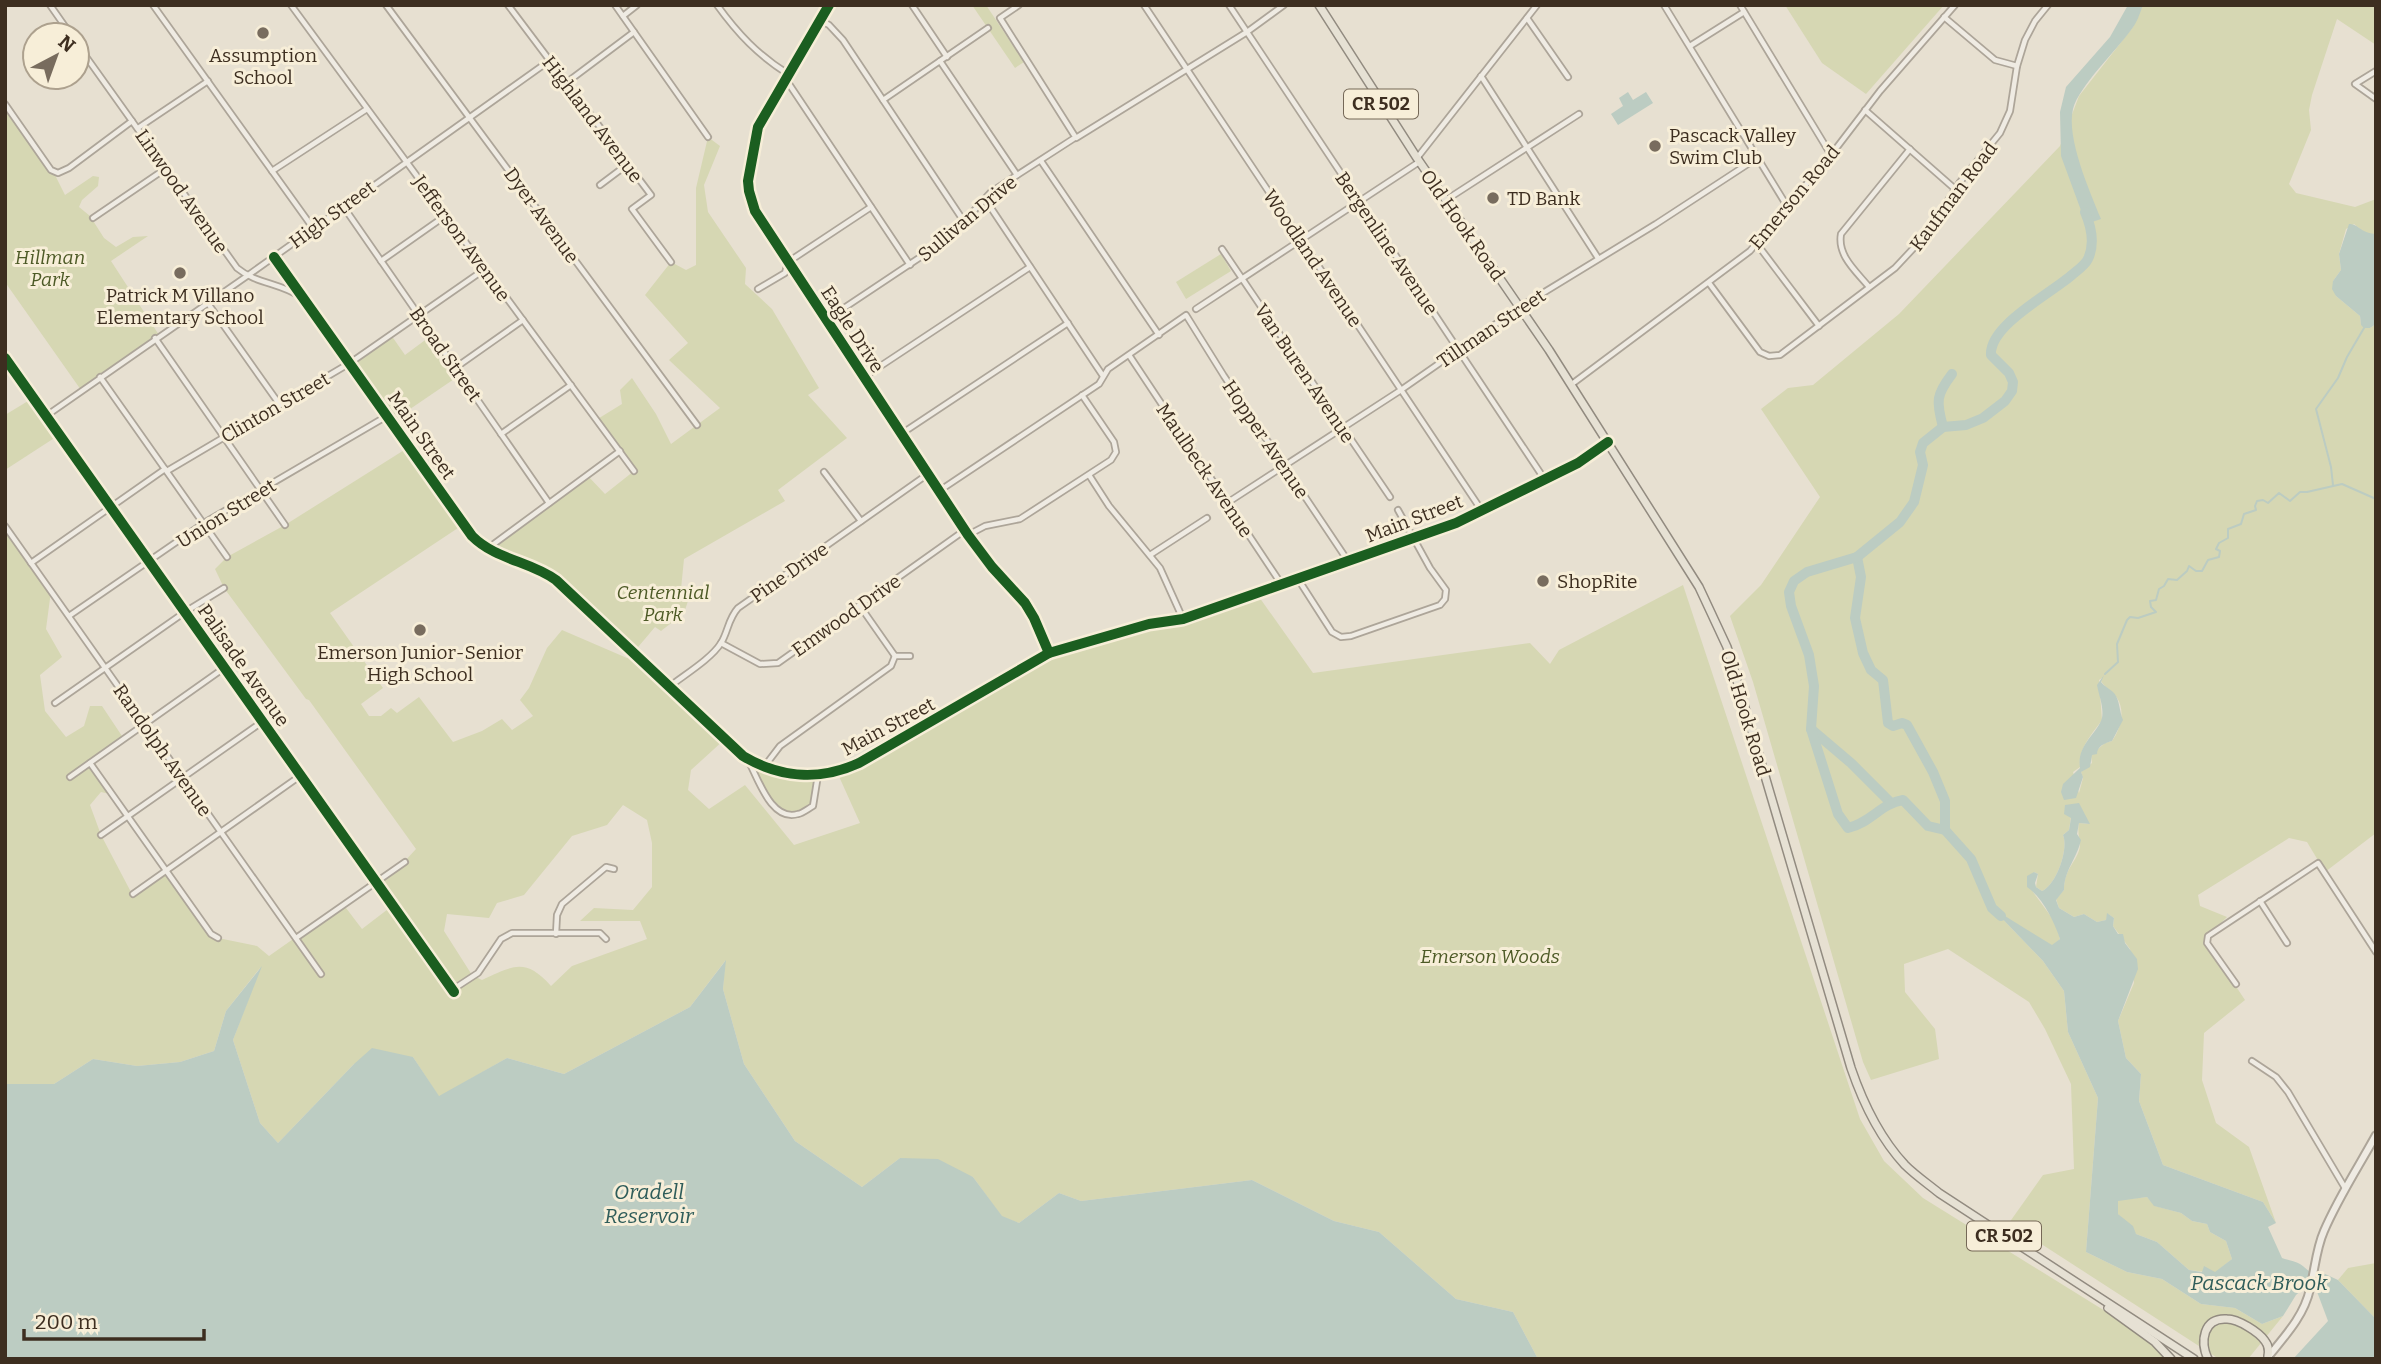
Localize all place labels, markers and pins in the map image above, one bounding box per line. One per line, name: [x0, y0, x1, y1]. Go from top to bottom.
marker: Assumption School: [255, 25, 271, 41]
place label: Assumption School: [209, 44, 317, 89]
place label: Pascack Valley Swim Club: [1669, 124, 1797, 169]
marker: Pascack Valley Swim Club: [1647, 138, 1663, 154]
place label: TD Bank: [1507, 187, 1580, 210]
marker: TD Bank: [1485, 190, 1501, 206]
marker: Patrick M Villano Elementary School: [172, 265, 188, 281]
place label: Patrick M Villano Elementary School: [96, 284, 264, 329]
place label: ShopRite: [1557, 570, 1637, 593]
marker: ShopRite: [1535, 573, 1551, 589]
marker: Emerson Junior-Senior High School: [412, 622, 428, 638]
place label: Emerson Junior-Senior High School: [317, 641, 524, 686]

